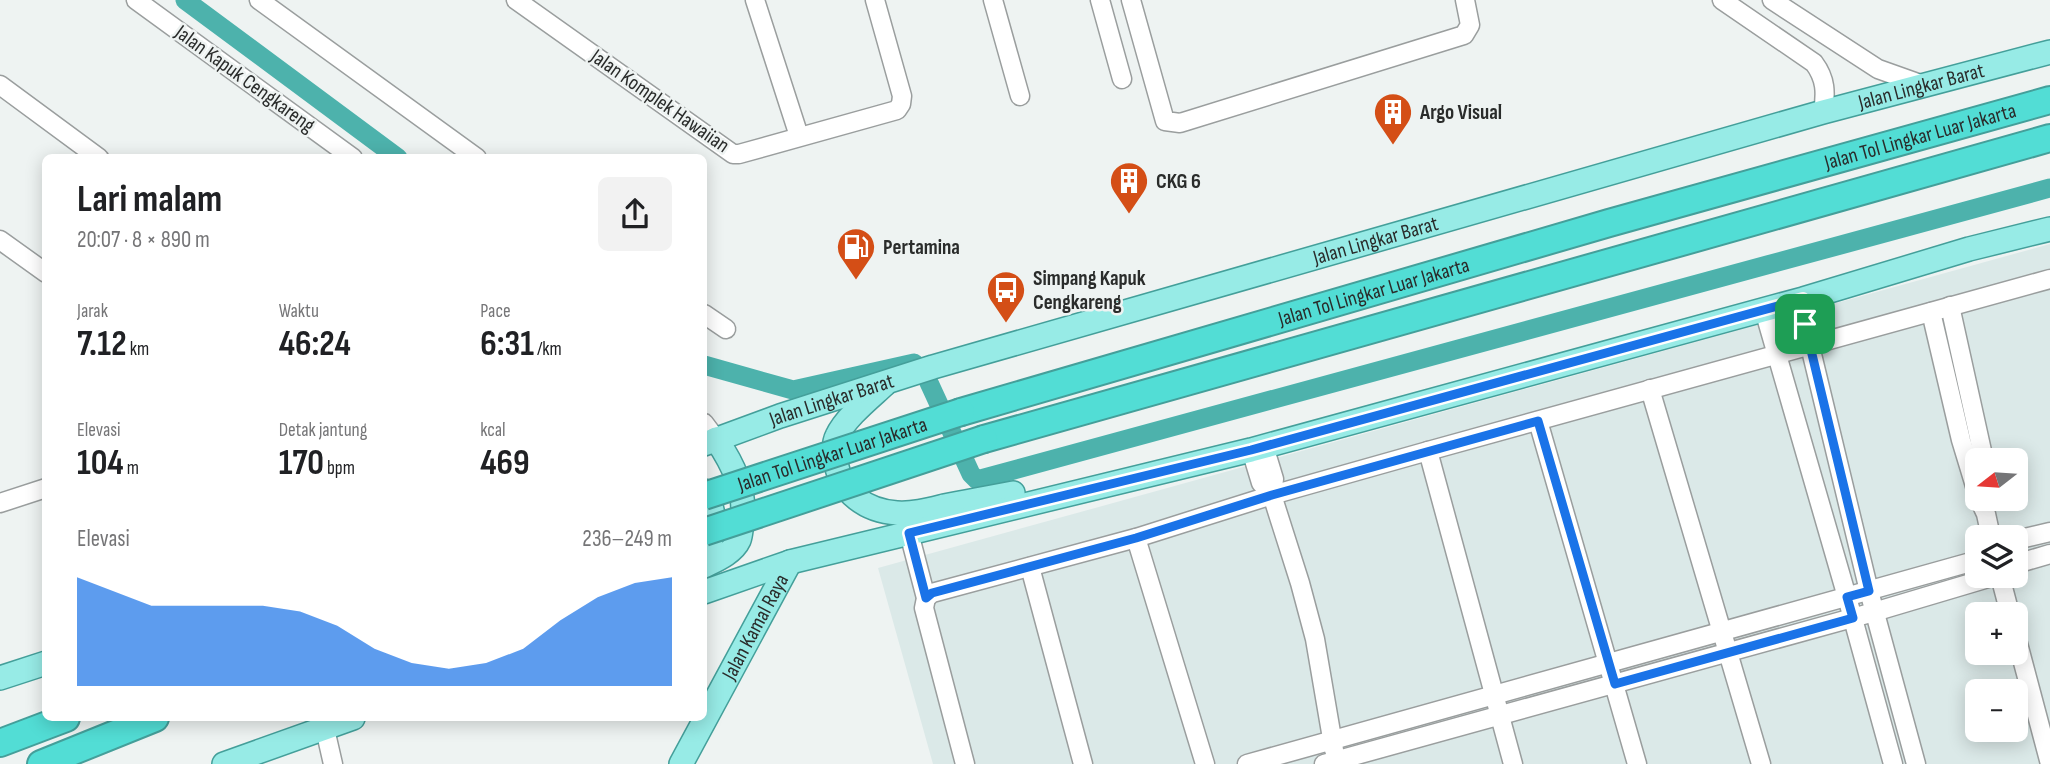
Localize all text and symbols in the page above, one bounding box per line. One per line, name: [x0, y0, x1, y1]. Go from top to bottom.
street label: Jalan Kapuk Cengkareng: [170, 19, 320, 138]
street label: Jalan Komplek Hawaiian: [585, 43, 734, 158]
street label: Jalan Lingkar Barat: [1855, 57, 1987, 115]
building icon: Argo Visual: [1372, 91, 1414, 146]
street label: Jalan Tol Lingkar Luar Jakarta: [1821, 98, 2019, 175]
place label: Argo Visual: [1419, 100, 1502, 125]
building icon: CKG 6: [1108, 160, 1150, 215]
place label: CKG 6: [1156, 169, 1201, 194]
text: Lari malam: [77, 177, 222, 222]
button: share: [598, 177, 672, 251]
street label: Jalan Lingkar Barat: [1309, 210, 1441, 270]
text: 20:07 · 8 × 890 m: [77, 226, 210, 254]
fuel station icon: Pertamina: [835, 226, 877, 281]
place label: Pertamina: [883, 235, 960, 260]
street label: Jalan Tol Lingkar Luar Jakarta: [1274, 252, 1472, 332]
place label: Simpang Kapuk Cengkareng: [1033, 266, 1146, 315]
bus stop icon: Simpang Kapuk Cengkareng: [985, 269, 1027, 324]
pin: [1775, 294, 1835, 354]
text: Jarak: [77, 300, 108, 323]
text: Waktu: [279, 300, 319, 323]
text: Pace: [480, 300, 511, 323]
icon: arrive: [1786, 305, 1824, 343]
text: 7.12: [77, 323, 127, 366]
text: 46:24: [279, 323, 351, 366]
text: 6:31: [480, 323, 534, 366]
text: km: [127, 338, 149, 361]
text: /km: [534, 338, 562, 361]
street label: Jalan Lingkar Barat: [765, 368, 897, 432]
street label: Jalan Tol Lingkar Luar Jakarta: [734, 411, 930, 497]
text: Elevasi: [77, 419, 121, 442]
text: Detak jantung: [279, 419, 367, 442]
text: kcal: [480, 419, 505, 442]
text: 104: [77, 442, 124, 485]
text: 170: [279, 442, 324, 485]
text: 469: [480, 442, 530, 485]
north arrow: [1965, 448, 2028, 511]
map controls: [1965, 448, 2028, 742]
text: m: [124, 457, 139, 480]
text: bpm: [324, 457, 355, 480]
text: Elevasi: [77, 525, 130, 553]
text: 236–249 m: [582, 525, 672, 553]
button: layers: [1965, 525, 2028, 588]
street label: Jalan Kamal Raya: [716, 570, 794, 685]
button: +: [1965, 602, 2028, 665]
button: −: [1965, 679, 2028, 742]

